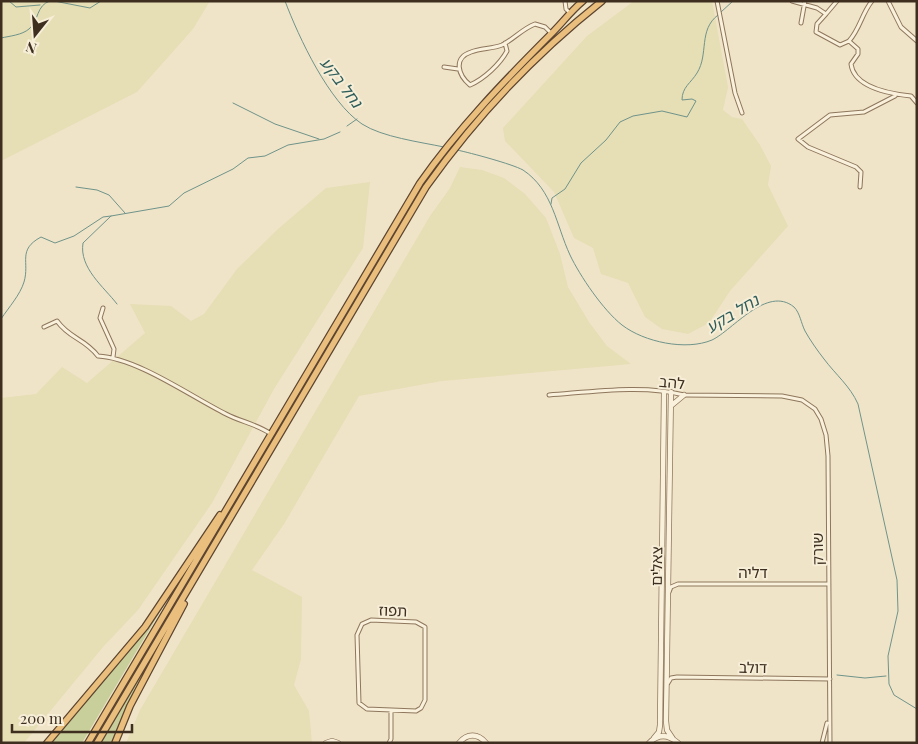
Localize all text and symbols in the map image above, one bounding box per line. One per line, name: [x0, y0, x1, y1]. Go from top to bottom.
north arrow: [10, 10, 60, 60]
text: N: [23, 37, 39, 58]
water label: נחל בקע: [316, 53, 368, 112]
water label: נחל בקע: [702, 289, 763, 337]
street label: להב: [658, 371, 686, 393]
street label: שורק: [807, 533, 827, 565]
street label: צאלים: [646, 546, 666, 586]
street label: דליה: [738, 562, 768, 582]
street label: תפוז: [378, 600, 408, 620]
street label: דולב: [739, 657, 767, 677]
scale bar: [12, 702, 132, 734]
text: 200 m: [20, 708, 63, 728]

